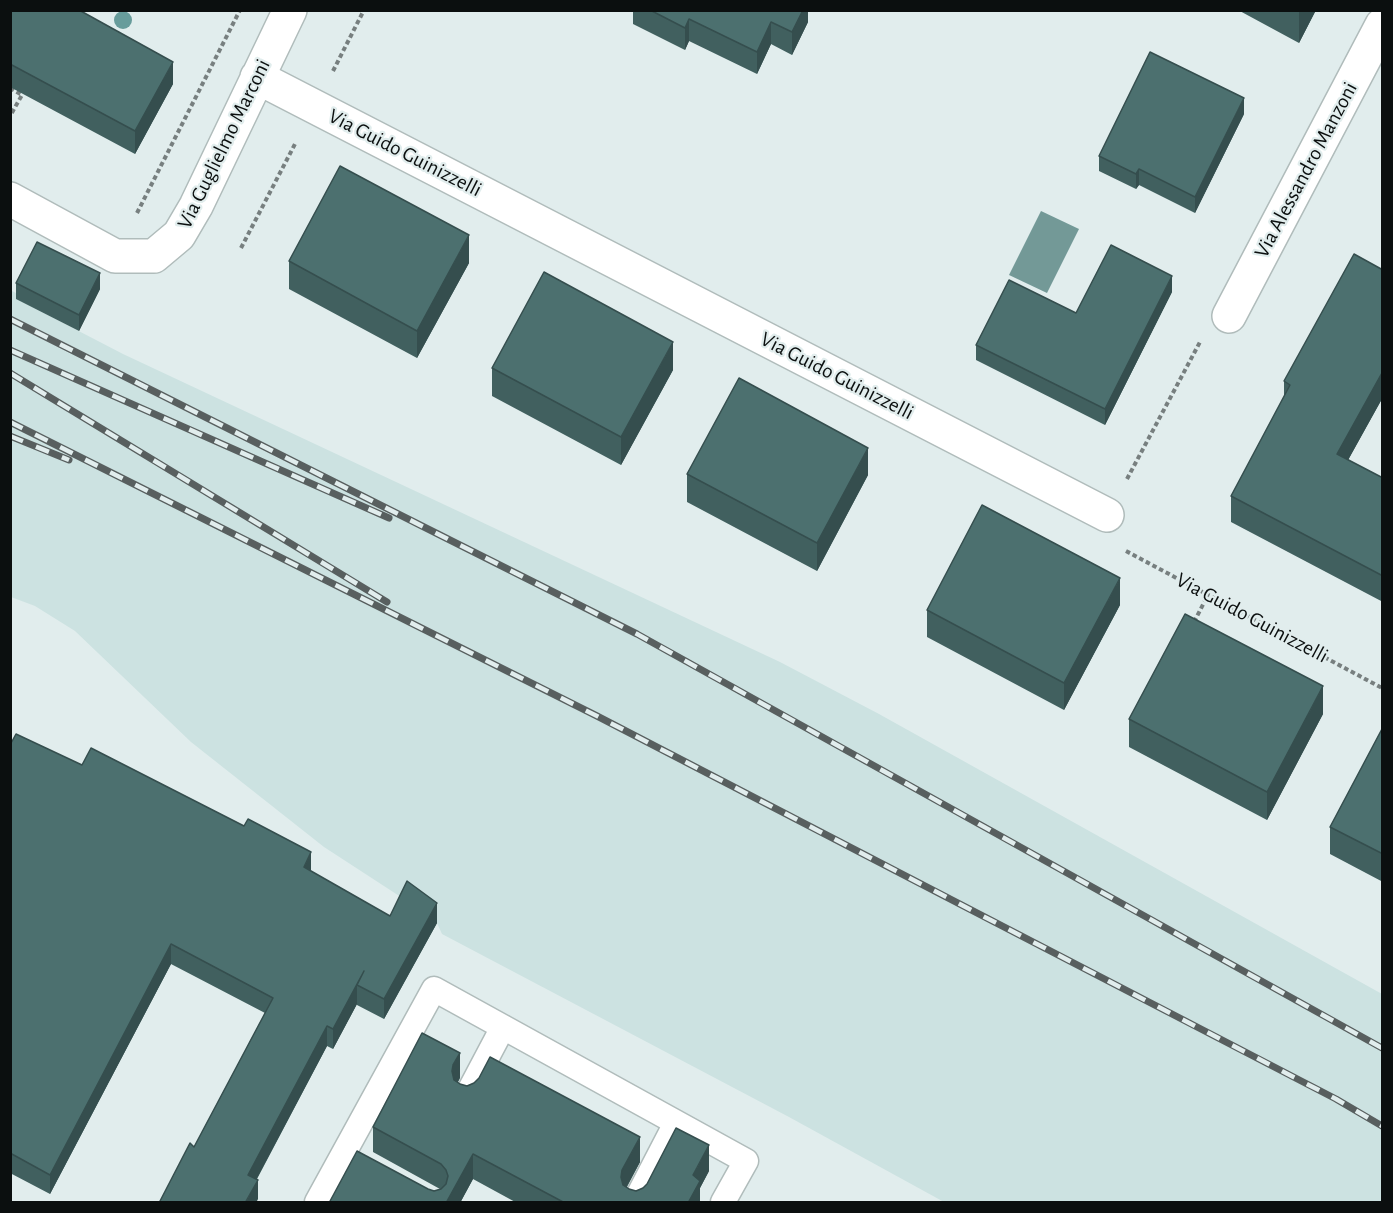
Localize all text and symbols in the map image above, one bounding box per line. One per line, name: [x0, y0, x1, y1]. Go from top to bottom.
street label: Via Guglielmo Marconi: [172, 55, 276, 233]
street label: Via Alessandro Manzoni: [1249, 78, 1363, 262]
street label: Via Guido Guinizzelli: [324, 103, 486, 203]
street label: Via Guido Guinizzelli: [756, 326, 918, 426]
street label: Via Guido Guinizzelli: [1172, 567, 1332, 669]

